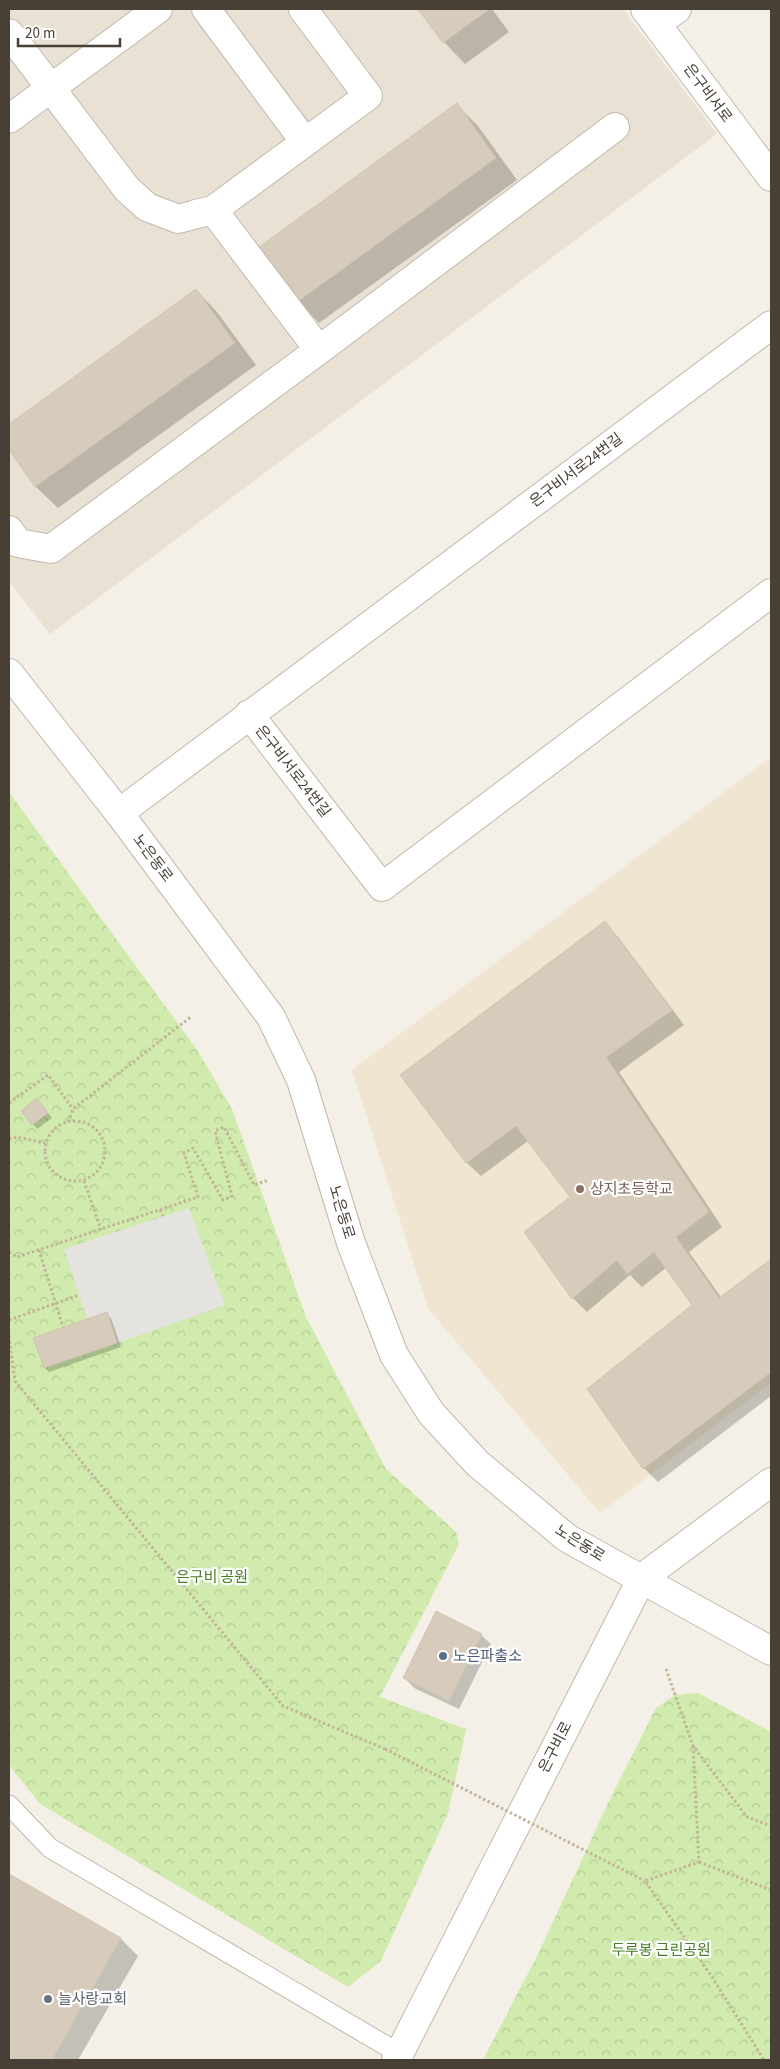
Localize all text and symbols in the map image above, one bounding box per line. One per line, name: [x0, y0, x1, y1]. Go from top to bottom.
scale bar: [18, 15, 120, 47]
text: 20 m: [25, 23, 55, 44]
street label: 은구비서로: [678, 59, 737, 127]
street label: 은구비서로24번길: [525, 428, 627, 512]
street label: 은구비서로24번길: [250, 721, 335, 822]
street label: 노은동로: [128, 830, 178, 887]
place label: 상지초등학교: [590, 1179, 673, 1200]
street label: 노은동로: [323, 1183, 360, 1242]
marker: 상지초등학교: [574, 1183, 586, 1195]
street label: 노은동로: [551, 1520, 609, 1567]
park label: 은구비 공원: [176, 1567, 248, 1588]
place label: 노은파출소: [453, 1646, 522, 1667]
marker: 노은파출소: [437, 1650, 449, 1662]
street label: 은구비로: [534, 1718, 577, 1777]
park label: 두루봉 근린공원: [611, 1940, 711, 1961]
place label: 늘사랑교회: [58, 1989, 127, 2010]
marker: 늘사랑교회: [42, 1993, 54, 2005]

